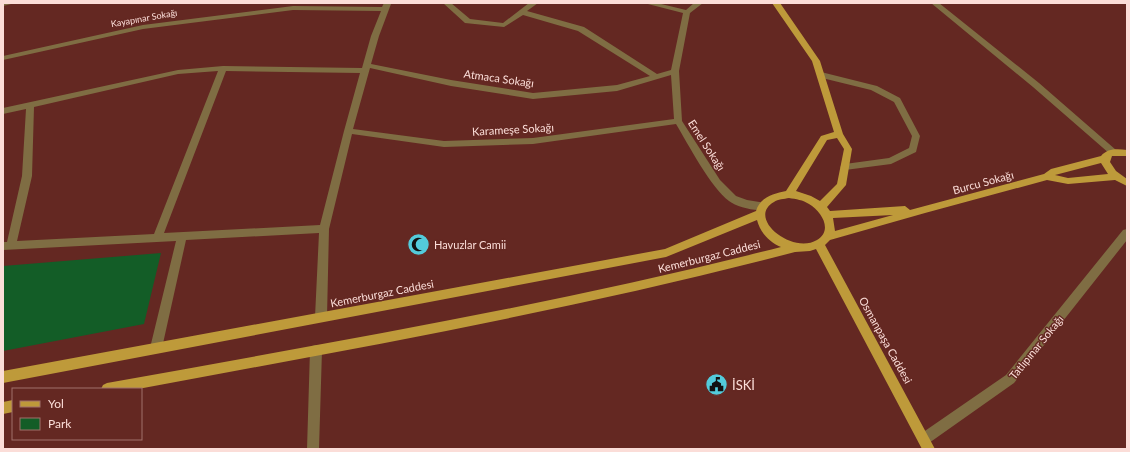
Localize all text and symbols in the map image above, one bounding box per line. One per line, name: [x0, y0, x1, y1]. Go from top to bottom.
street label: Kayapınar Sokağı: [110, 7, 178, 29]
street label: Atmaca Sokağı: [463, 67, 535, 89]
street label: Emel Sokağı: [686, 117, 728, 173]
street label: Karameşe Sokağı: [472, 120, 554, 138]
street label: Burcu Sokağı: [951, 168, 1015, 196]
mosque icon: Havuzlar Camii: [406, 231, 432, 257]
street label: Kemerburgaz Caddesi: [656, 237, 762, 275]
place label: Havuzlar Camii: [434, 238, 507, 251]
street label: Kemerburgaz Caddesi: [329, 277, 435, 309]
street label: Osmanpaşa Caddesi: [857, 294, 915, 386]
street label: Tatlıpınar Sokağı: [1006, 312, 1066, 382]
public building icon: İSKİ: [704, 372, 730, 398]
place label: İSKİ: [732, 377, 755, 393]
legend: [12, 388, 142, 440]
text: Yol: [48, 396, 64, 411]
text: Park: [48, 416, 72, 431]

